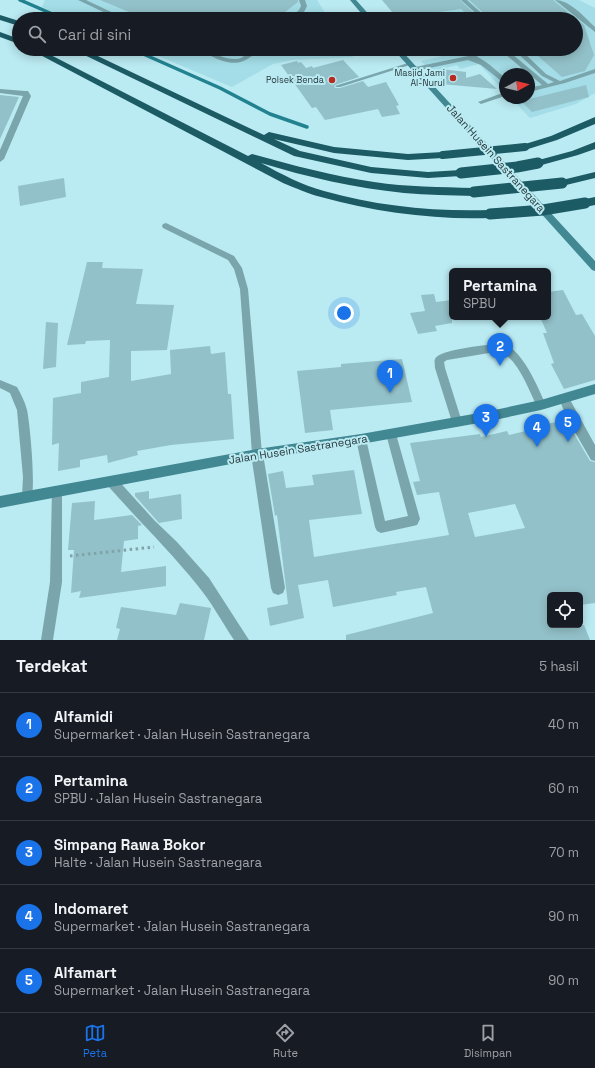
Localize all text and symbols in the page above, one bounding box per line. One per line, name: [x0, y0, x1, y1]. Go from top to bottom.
search box: [12, 12, 583, 56]
icon: search: [26, 23, 48, 45]
text: Cari di sini: [58, 25, 131, 44]
place label: Masjid Jami Al-Nurul: [395, 67, 445, 89]
north arrow: [499, 68, 535, 104]
marker: Masjid Jami Al-Nurul: [448, 73, 458, 83]
place label: Polsek Benda: [266, 74, 324, 86]
marker: Polsek Benda: [327, 75, 337, 85]
street label: Jalan Husein Sastranegara: [444, 101, 549, 215]
popup: [449, 268, 551, 320]
text: Pertamina: [463, 276, 537, 295]
text: SPBU: [463, 295, 496, 312]
your location: [334, 303, 354, 323]
pin: 2: [487, 333, 513, 366]
pin: 1: [377, 360, 403, 393]
pin: 3: [473, 404, 499, 437]
pin: 5: [555, 409, 581, 442]
pin: 4: [524, 414, 550, 447]
street label: Jalan Husein Sastranegara: [227, 431, 369, 467]
map controls: [547, 592, 583, 628]
button: locate: [547, 592, 583, 628]
text: Terdekat: [16, 655, 88, 677]
text: 5 hasil: [539, 658, 579, 675]
text: Alfamidi: [54, 707, 113, 726]
text: 1: [26, 716, 32, 733]
text: 40 m: [548, 716, 579, 733]
text: Supermarket · Jalan Husein Sastranegara: [54, 726, 310, 743]
text: Pertamina: [54, 771, 128, 790]
text: 2: [25, 780, 33, 797]
text: 60 m: [548, 780, 579, 797]
text: SPBU · Jalan Husein Sastranegara: [54, 790, 262, 807]
text: Simpang Rawa Bokor: [54, 835, 205, 854]
text: 3: [25, 844, 33, 861]
text: 70 m: [549, 844, 579, 861]
text: Halte · Jalan Husein Sastranegara: [54, 854, 262, 871]
text: Indomaret: [54, 899, 128, 918]
text: 4: [25, 908, 33, 925]
text: 90 m: [548, 908, 579, 925]
text: Supermarket · Jalan Husein Sastranegara: [54, 918, 310, 935]
text: Alfamart: [54, 963, 117, 982]
text: 5: [25, 972, 33, 989]
text: 90 m: [548, 972, 579, 989]
text: Supermarket · Jalan Husein Sastranegara: [54, 982, 310, 999]
tab: Peta: [83, 1022, 107, 1060]
tab: Rute: [273, 1022, 298, 1060]
tab: Disimpan: [464, 1022, 512, 1060]

